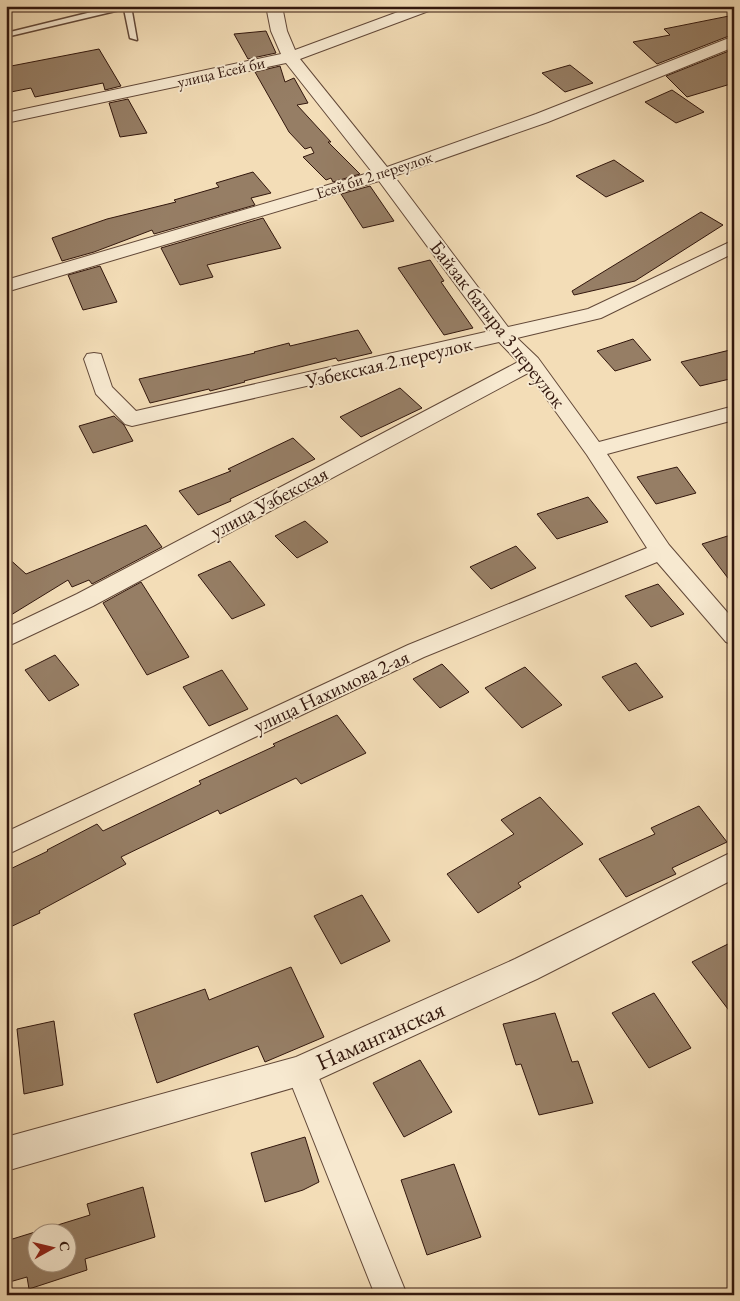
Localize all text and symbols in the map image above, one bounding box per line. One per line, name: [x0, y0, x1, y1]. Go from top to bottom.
street label: улица Есей би: [175, 52, 267, 92]
street label: Есей би 2 переулок: [313, 146, 435, 204]
street label: Байзак батыра 3 переулок: [424, 235, 572, 413]
street label: Узбекская 2 переулок: [302, 330, 475, 394]
street label: улица Узбекская: [206, 460, 332, 544]
street label: улица Нахимова 2-ая: [249, 644, 413, 738]
street label: Наманганская: [311, 993, 449, 1077]
north arrow: [28, 1224, 78, 1274]
text: С: [55, 1240, 74, 1252]

